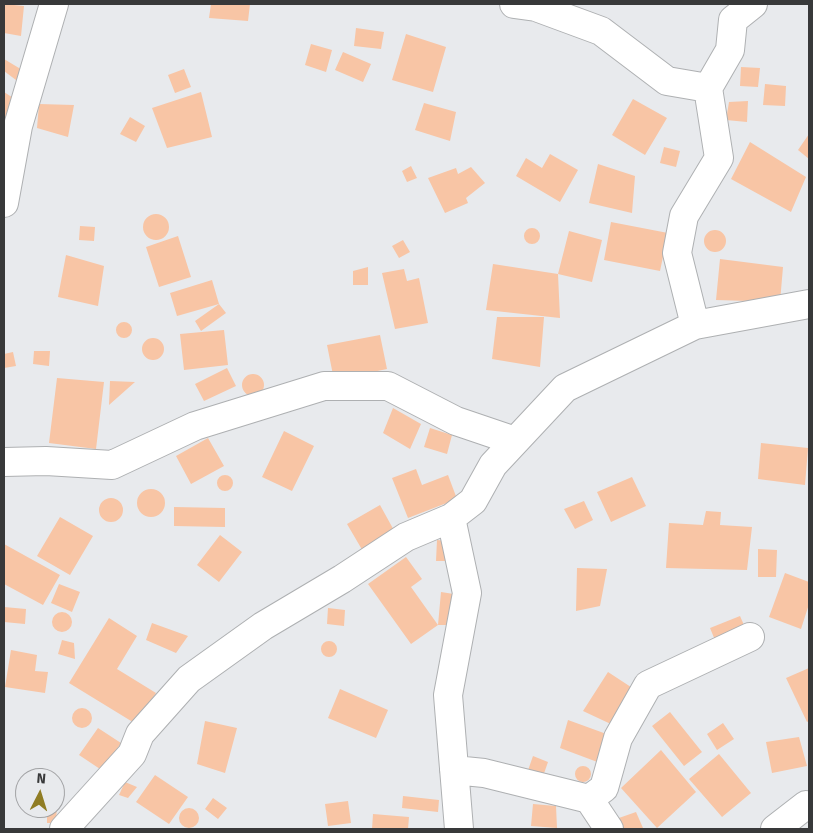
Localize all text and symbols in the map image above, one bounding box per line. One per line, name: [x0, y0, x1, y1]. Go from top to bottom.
north arrow: [15, 768, 65, 818]
text: N: [36, 770, 47, 787]

